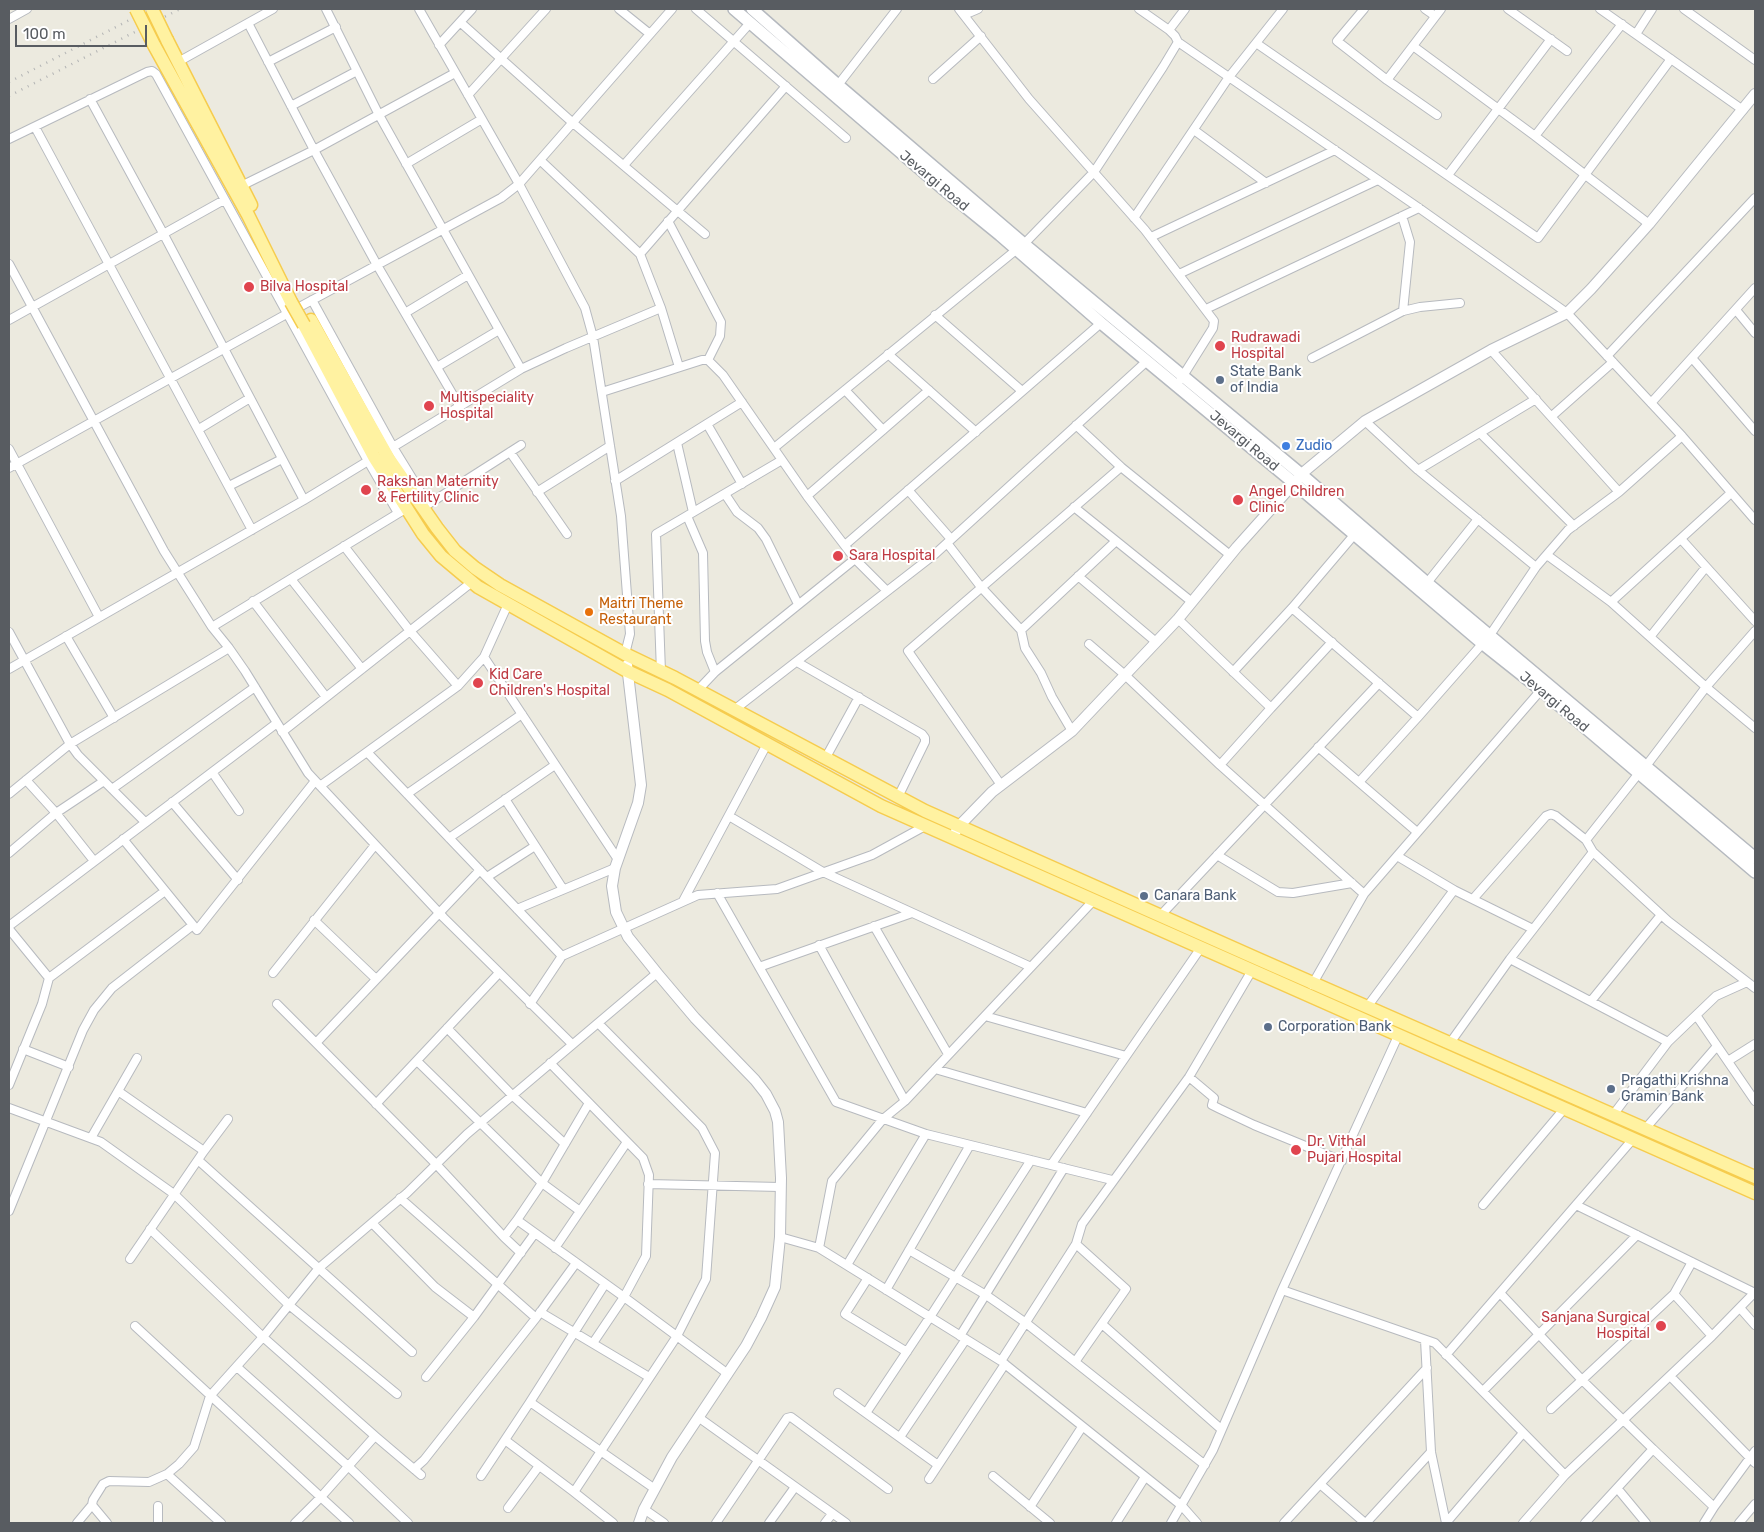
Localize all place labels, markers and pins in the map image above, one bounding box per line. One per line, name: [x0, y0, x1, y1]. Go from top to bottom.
place label: Bilva Hospital: [260, 279, 348, 295]
marker: Bilva Hospital: [242, 280, 256, 294]
place label: Rudrawadi Hospital: [1231, 330, 1300, 362]
marker: Rudrawadi Hospital: [1213, 339, 1227, 353]
place label: State Bank of India: [1230, 364, 1301, 397]
marker: State Bank of India: [1214, 374, 1226, 386]
place label: Multispeciality Hospital: [440, 390, 534, 422]
marker: Multispeciality Hospital: [422, 399, 436, 413]
place label: Zudio: [1296, 438, 1332, 454]
marker: Zudio: [1280, 440, 1292, 452]
place label: Rakshan Maternity & Fertility Clinic: [377, 474, 499, 507]
marker: Rakshan Maternity & Fertility Clinic: [359, 483, 373, 497]
place label: Angel Children Clinic: [1249, 484, 1344, 516]
marker: Angel Children Clinic: [1231, 493, 1245, 507]
place label: Sara Hospital: [849, 548, 935, 564]
marker: Sara Hospital: [831, 549, 845, 563]
place label: Maitri Theme Restaurant: [599, 596, 683, 628]
marker: Maitri Theme Restaurant: [583, 606, 595, 618]
place label: Kid Care Children's Hospital: [489, 667, 610, 700]
marker: Kid Care Children's Hospital: [471, 676, 485, 690]
place label: Canara Bank: [1154, 888, 1236, 904]
marker: Canara Bank: [1138, 890, 1150, 902]
place label: Corporation Bank: [1278, 1019, 1392, 1035]
marker: Corporation Bank: [1262, 1021, 1274, 1033]
place label: Pragathi Krishna Gramin Bank: [1621, 1073, 1729, 1106]
marker: Pragathi Krishna Gramin Bank: [1605, 1083, 1617, 1095]
place label: Dr. Vithal Pujari Hospital: [1307, 1134, 1401, 1166]
marker: Dr. Vithal Pujari Hospital: [1289, 1143, 1303, 1157]
place label: Sanjana Surgical Hospital: [1541, 1310, 1650, 1342]
marker: Sanjana Surgical Hospital: [1654, 1319, 1668, 1333]

